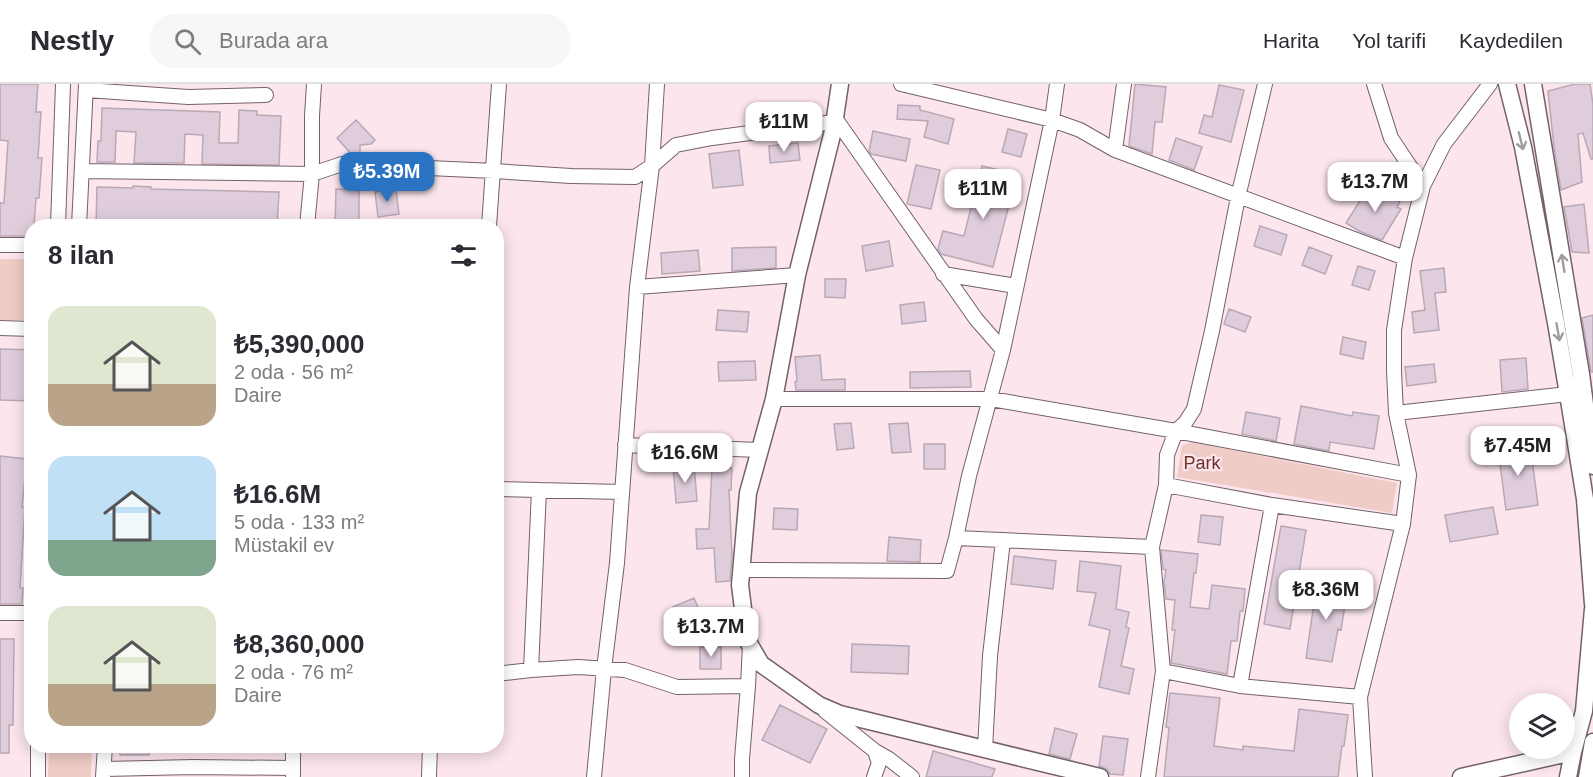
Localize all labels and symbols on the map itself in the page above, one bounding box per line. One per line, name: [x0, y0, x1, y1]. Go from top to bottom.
pin: ₺11M: [748, 102, 820, 153]
one-way arrow: [1516, 131, 1528, 150]
pin: ₺5.39M: [338, 152, 436, 203]
pin: ₺13.7M: [1326, 162, 1424, 213]
pin: ₺11M: [947, 169, 1019, 220]
one-way arrow: [1557, 254, 1568, 273]
one-way arrow: [1553, 322, 1564, 342]
pin: ₺7.45M: [1469, 426, 1567, 477]
pin: ₺16.6M: [636, 433, 734, 484]
park label: Park: [1183, 453, 1222, 473]
pin: ₺8.36M: [1277, 570, 1375, 621]
pin: ₺13.7M: [662, 607, 760, 658]

